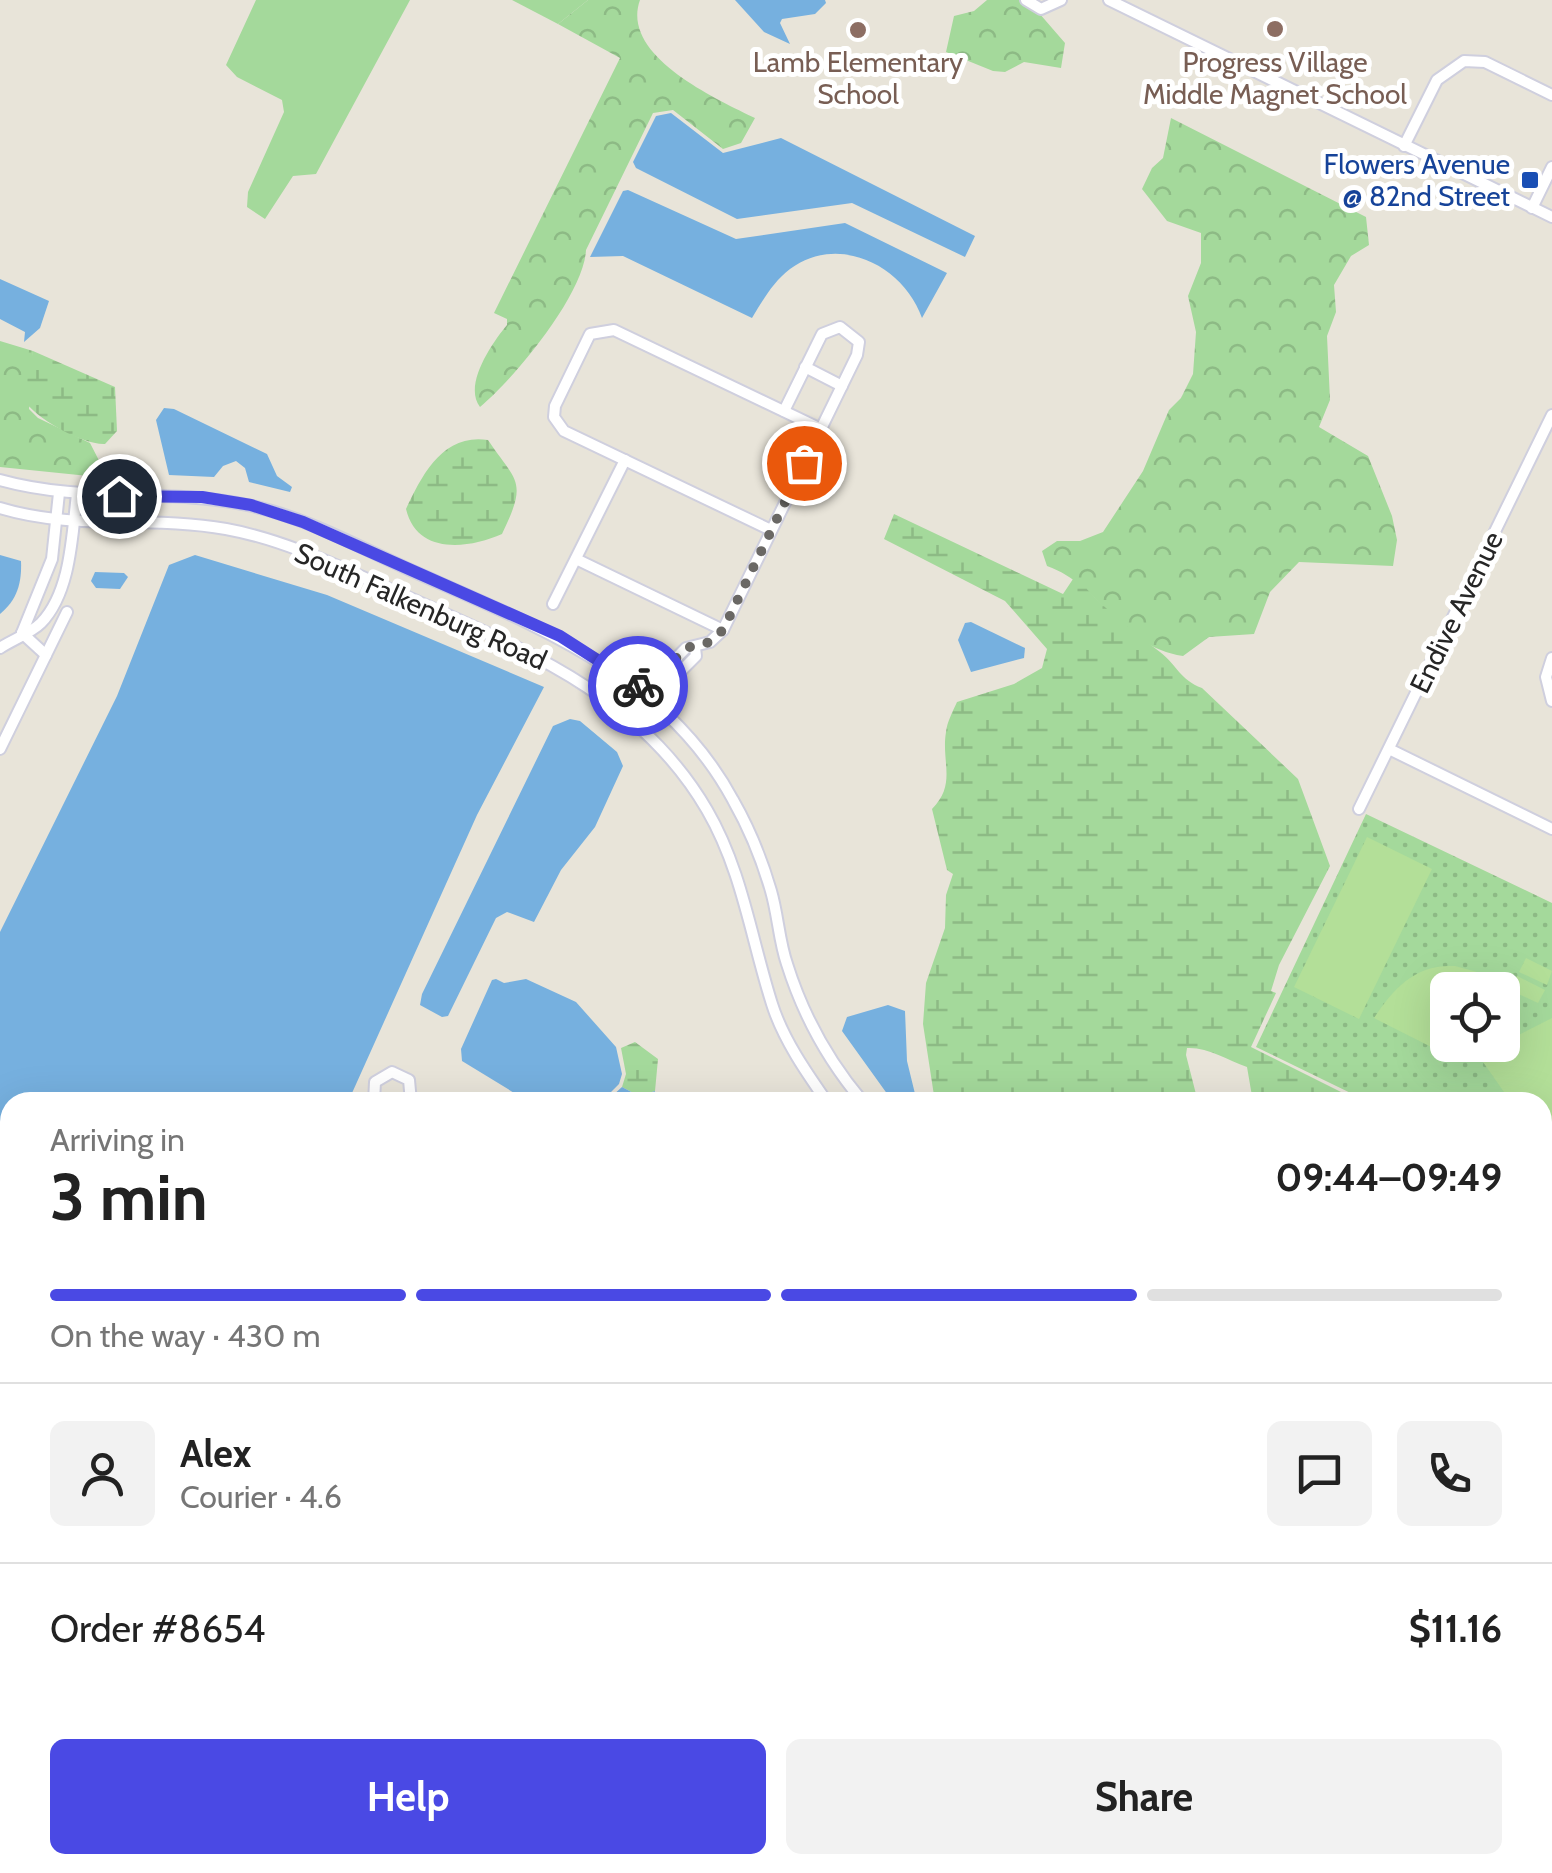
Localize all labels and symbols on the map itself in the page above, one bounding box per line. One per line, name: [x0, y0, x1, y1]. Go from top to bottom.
marker: Progress Village Middle Magnet School: [1264, 18, 1286, 40]
marker: Lamb Elementary School: [847, 19, 869, 41]
place label: Lamb Elementary School: [753, 45, 963, 111]
place label: Progress Village Middle Magnet School: [1143, 45, 1407, 111]
place label: Flowers Avenue @ 82nd Street: [1324, 147, 1510, 213]
marker: Flowers Avenue @ 82nd Street: [1519, 169, 1541, 191]
pin: [762, 421, 847, 506]
pin: [77, 454, 162, 539]
street label: Endive Avenue: [1402, 526, 1510, 698]
street label: South Falkenburg Road: [290, 535, 552, 677]
courier: [588, 636, 688, 736]

